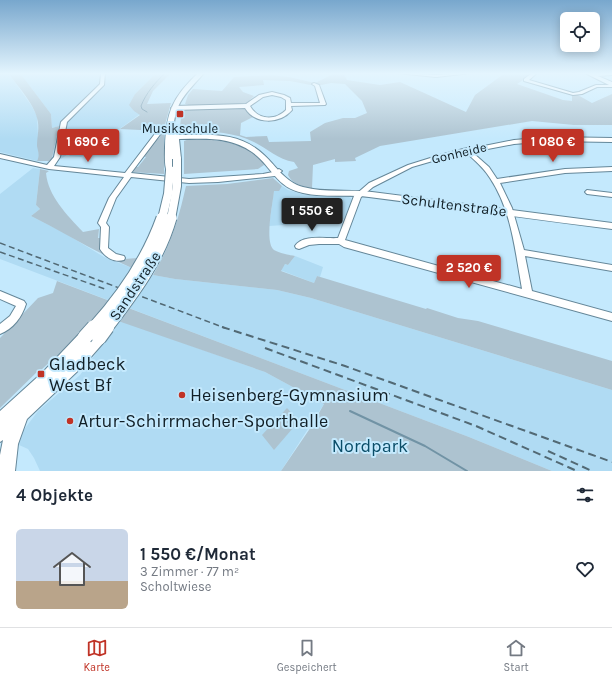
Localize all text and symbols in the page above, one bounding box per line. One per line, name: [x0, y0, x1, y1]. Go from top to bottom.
map controls: [560, 12, 600, 52]
button: locate: [560, 12, 600, 52]
marker: Musikschule: [175, 109, 185, 119]
place label: Musikschule: [142, 121, 219, 136]
pin: 1 690 €: [51, 129, 125, 163]
pin: 1 080 €: [516, 129, 590, 163]
text: 1 690 €: [66, 134, 110, 149]
text: 1 080 €: [531, 134, 575, 149]
street label: Gonheide: [430, 139, 488, 167]
street label: Schultenstraße: [400, 190, 508, 220]
pin: 1 550 €: [275, 198, 349, 232]
text: 1 550 €: [291, 203, 333, 218]
street label: Sandstraße: [105, 248, 165, 324]
pin: 2 520 €: [432, 255, 506, 289]
text: 2 520 €: [446, 260, 492, 275]
place label: Gladbeck West Bf: [49, 353, 126, 396]
marker: Gladbeck West Bf: [36, 369, 46, 379]
place label: Heisenberg-Gymnasium: [190, 384, 389, 406]
marker: Heisenberg-Gymnasium: [177, 390, 187, 400]
place label: Artur-Schirrmacher-Sporthalle: [78, 410, 328, 432]
marker: Artur-Schirrmacher-Sporthalle: [65, 416, 75, 426]
park label: Nordpark: [332, 435, 408, 457]
icon: filters: [574, 484, 596, 506]
text: 4 Objekte: [16, 485, 93, 505]
text: 1 550 €/Monat: [140, 544, 256, 564]
icon: home: [48, 545, 96, 593]
icon: heart: [574, 558, 596, 580]
text: 3 Zimmer · 77 m²: [140, 564, 239, 579]
text: Scholtwiese: [140, 579, 212, 594]
tab: Karte: [83, 637, 110, 674]
tab: Gespeichert: [277, 637, 337, 674]
tab: Start: [504, 637, 529, 674]

